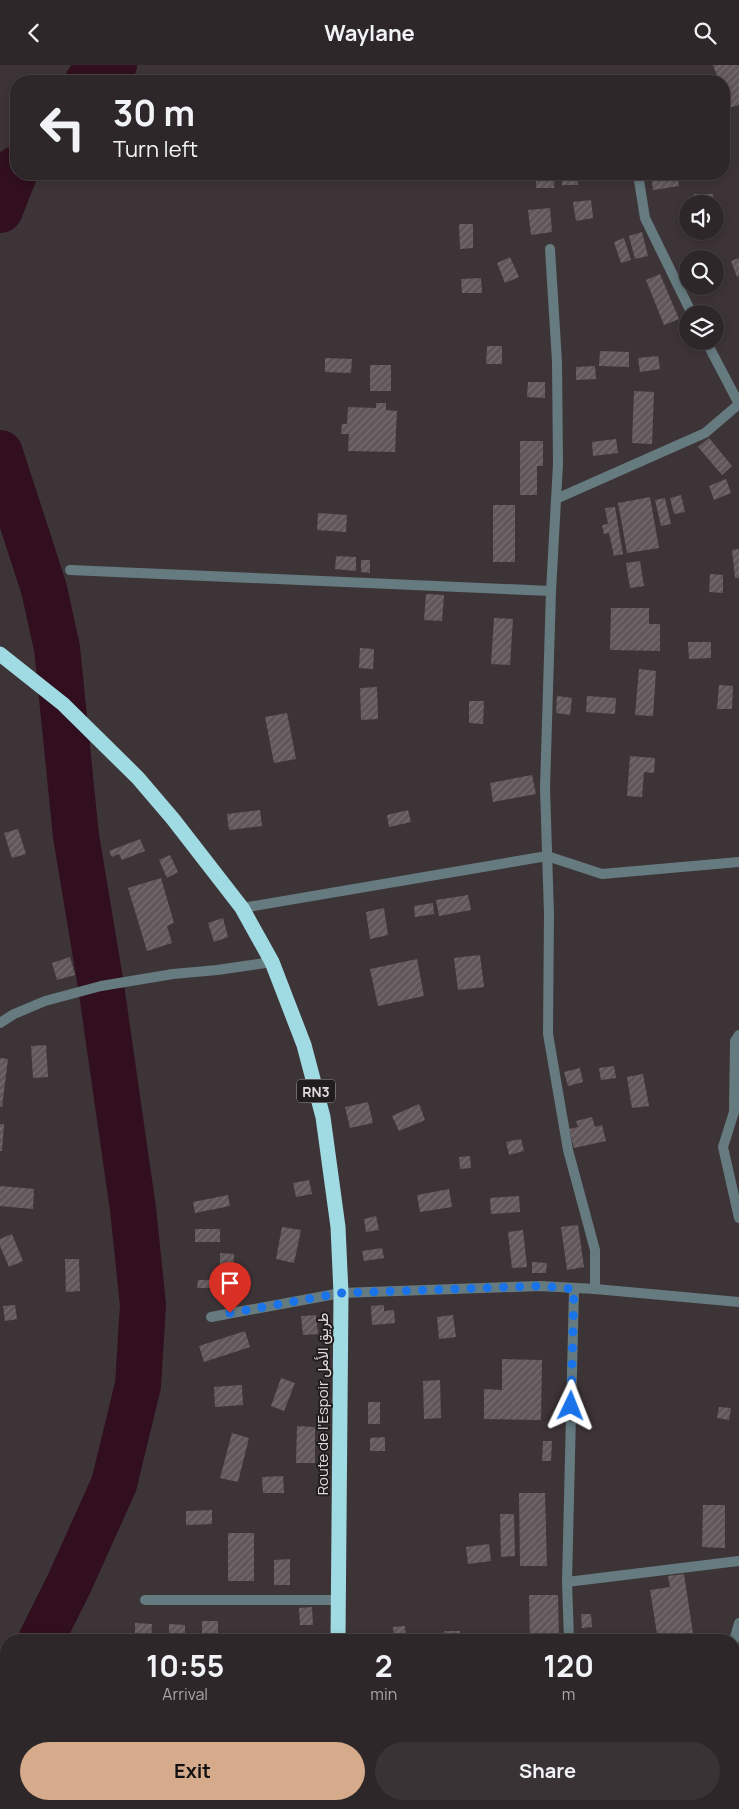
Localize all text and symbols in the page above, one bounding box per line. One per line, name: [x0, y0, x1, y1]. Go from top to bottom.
text: Waylane: [324, 18, 415, 48]
icon: back: [20, 19, 48, 47]
icon: search: [691, 19, 719, 47]
text: 30 m: [113, 89, 195, 137]
icon: left: [30, 95, 95, 160]
text: Turn left: [113, 134, 198, 164]
map controls: [679, 195, 724, 350]
button: sound: [679, 195, 724, 240]
button: search: [679, 250, 724, 295]
button: layers: [679, 305, 724, 350]
road number: RN3: [297, 1079, 335, 1103]
pin: [209, 1262, 251, 1313]
icon: arrive: [216, 1269, 244, 1297]
street label: Route de l’Espoir طريق الأمل: [312, 1312, 333, 1495]
position arrow: [544, 1379, 596, 1431]
text: 10:55: [146, 1645, 224, 1686]
text: 2: [375, 1645, 393, 1686]
text: 120: [543, 1645, 594, 1686]
text: Arrival: [162, 1683, 208, 1705]
text: min: [370, 1683, 397, 1705]
text: m: [562, 1683, 575, 1705]
button: Exit: [20, 1742, 365, 1800]
button: Share: [375, 1742, 720, 1800]

